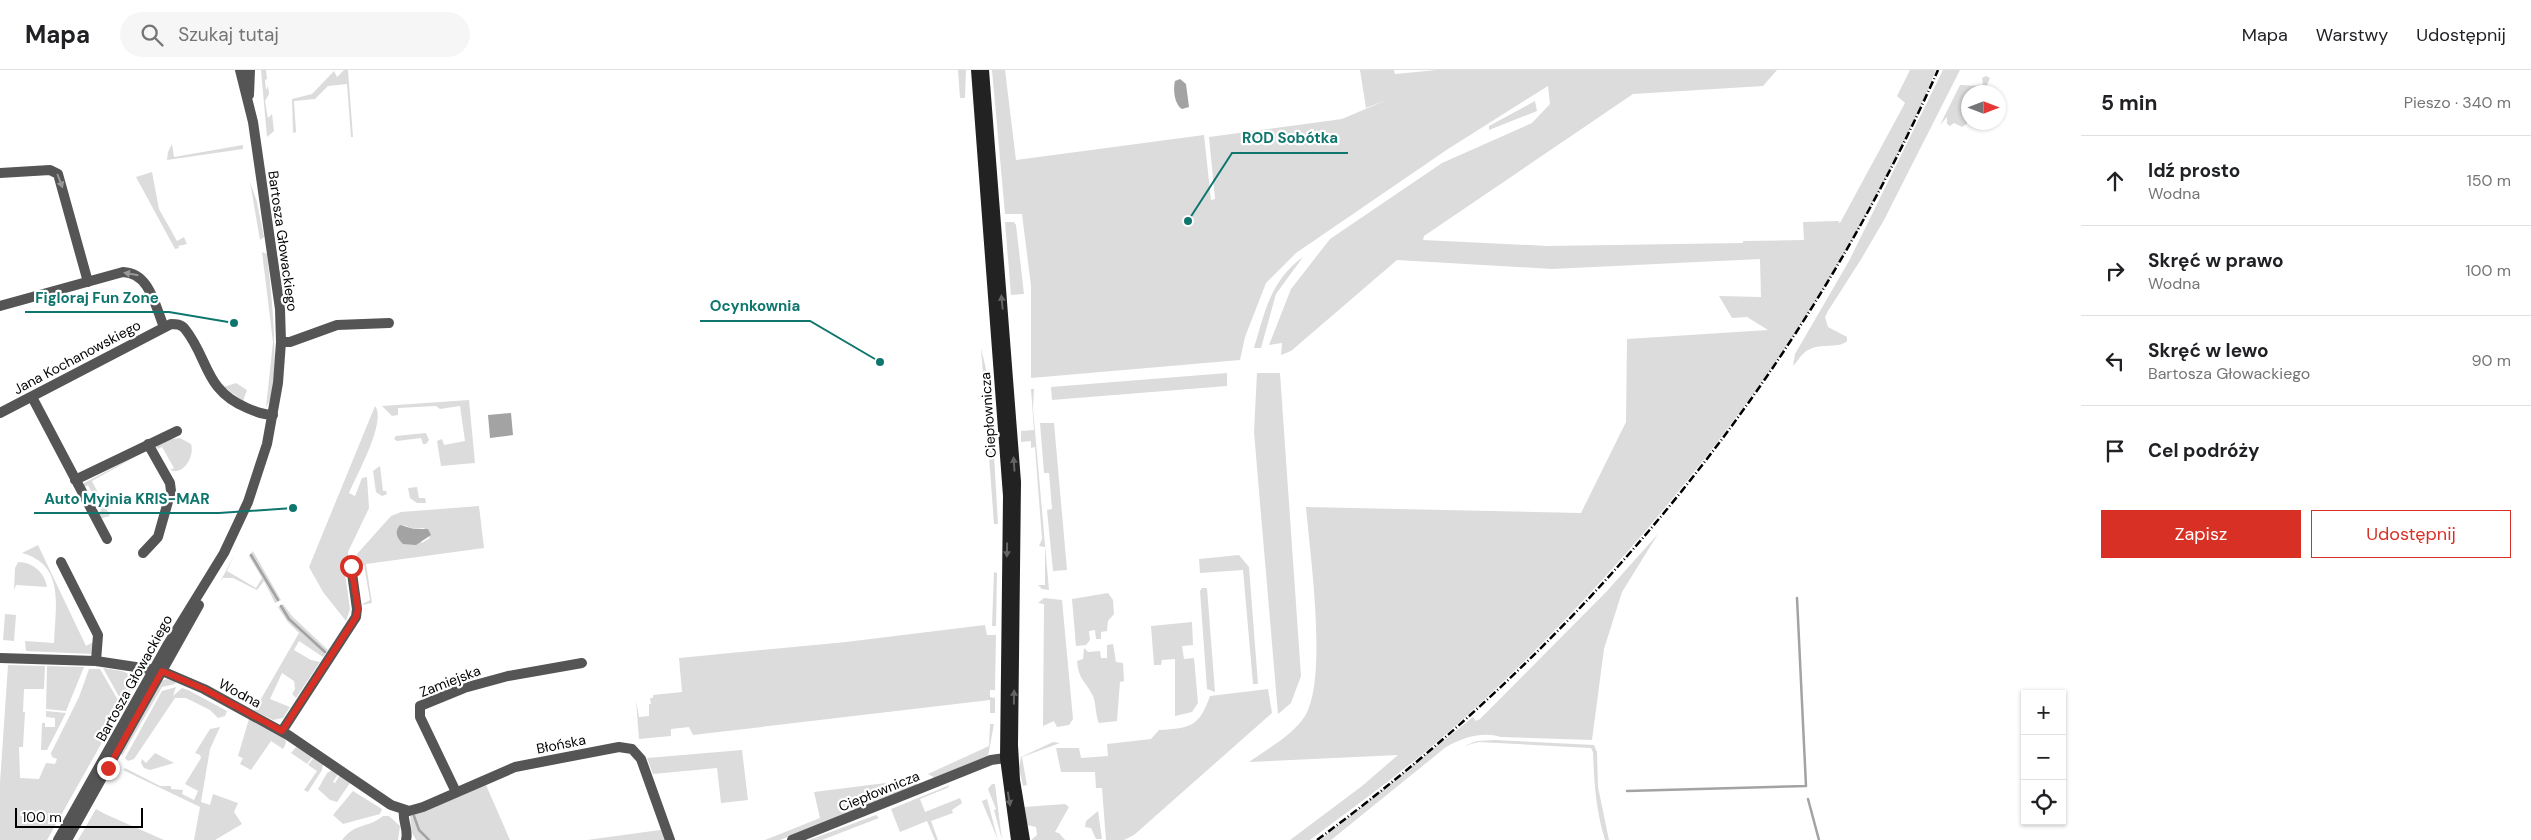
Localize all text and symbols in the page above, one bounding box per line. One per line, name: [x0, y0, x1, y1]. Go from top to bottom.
search box: [120, 12, 470, 57]
text: Mapa: [25, 19, 90, 50]
icon: search: [138, 21, 166, 49]
text: Szukaj tutaj: [178, 22, 279, 47]
text: Mapa: [2242, 23, 2288, 47]
text: Warstwy: [2316, 23, 2388, 47]
text: Udostępnij: [2416, 23, 2506, 47]
north arrow: [1961, 85, 2006, 130]
text: 5 min: [2101, 89, 2157, 117]
text: Pieszo · 340 m: [2404, 92, 2511, 113]
callout: ROD Sobótka: [1232, 123, 1348, 153]
text: ROD Sobótka: [1242, 128, 1338, 148]
text: Idź prosto: [2148, 158, 2240, 183]
icon: ahead: [2101, 167, 2129, 195]
street label: Bartosza Głowackiego: [264, 169, 302, 313]
text: 150 m: [2467, 170, 2511, 191]
one-way arrow: [56, 174, 64, 189]
text: Wodna: [2148, 183, 2200, 204]
text: Skręć w prawo: [2148, 248, 2284, 273]
icon: right: [2101, 257, 2129, 285]
text: 100 m: [2466, 260, 2511, 281]
one-way arrow: [123, 270, 138, 278]
text: Wodna: [2148, 273, 2200, 294]
callout: Figloraj Fun Zone: [25, 282, 169, 312]
text: Figloraj Fun Zone: [35, 288, 159, 308]
callout: Ocynkownia: [700, 291, 810, 321]
one-way arrow: [998, 294, 1006, 310]
text: Ocynkownia: [710, 296, 800, 316]
street label: Jana Kochanowskiego: [10, 316, 144, 398]
text: Skręć w lewo: [2148, 338, 2269, 363]
icon: left: [2101, 347, 2129, 375]
text: 90 m: [2471, 350, 2511, 371]
text: Bartosza Głowackiego: [2148, 363, 2310, 384]
street label: Ciepłownicza: [976, 372, 1000, 458]
icon: arrive: [2101, 437, 2129, 465]
text: Cel podróży: [2148, 438, 2259, 463]
one-way arrow: [1010, 456, 1018, 472]
callout: Auto Myjnia KRIS-MAR: [34, 483, 219, 513]
text: Auto Myjnia KRIS-MAR: [44, 489, 210, 509]
button: Zapisz: [2101, 510, 2301, 558]
button: Udostępnij: [2311, 510, 2511, 558]
one-way arrow: [1003, 542, 1011, 558]
route start: [340, 555, 363, 578]
street label: Bartosza Głowackiego: [92, 612, 176, 744]
street label: Zamiejska: [417, 661, 483, 701]
street label: Wodna: [216, 674, 264, 712]
one-way arrow: [1010, 688, 1018, 704]
map controls: [2021, 690, 2066, 825]
button: +: [2021, 690, 2066, 735]
street label: Błońska: [535, 730, 587, 758]
button: −: [2021, 735, 2066, 780]
route end: [97, 757, 120, 780]
street label: Ciepłownicza: [836, 767, 922, 815]
button: locate: [2021, 780, 2066, 825]
one-way arrow: [1005, 791, 1013, 807]
scale bar: [15, 805, 142, 828]
text: 100 m: [22, 808, 62, 826]

